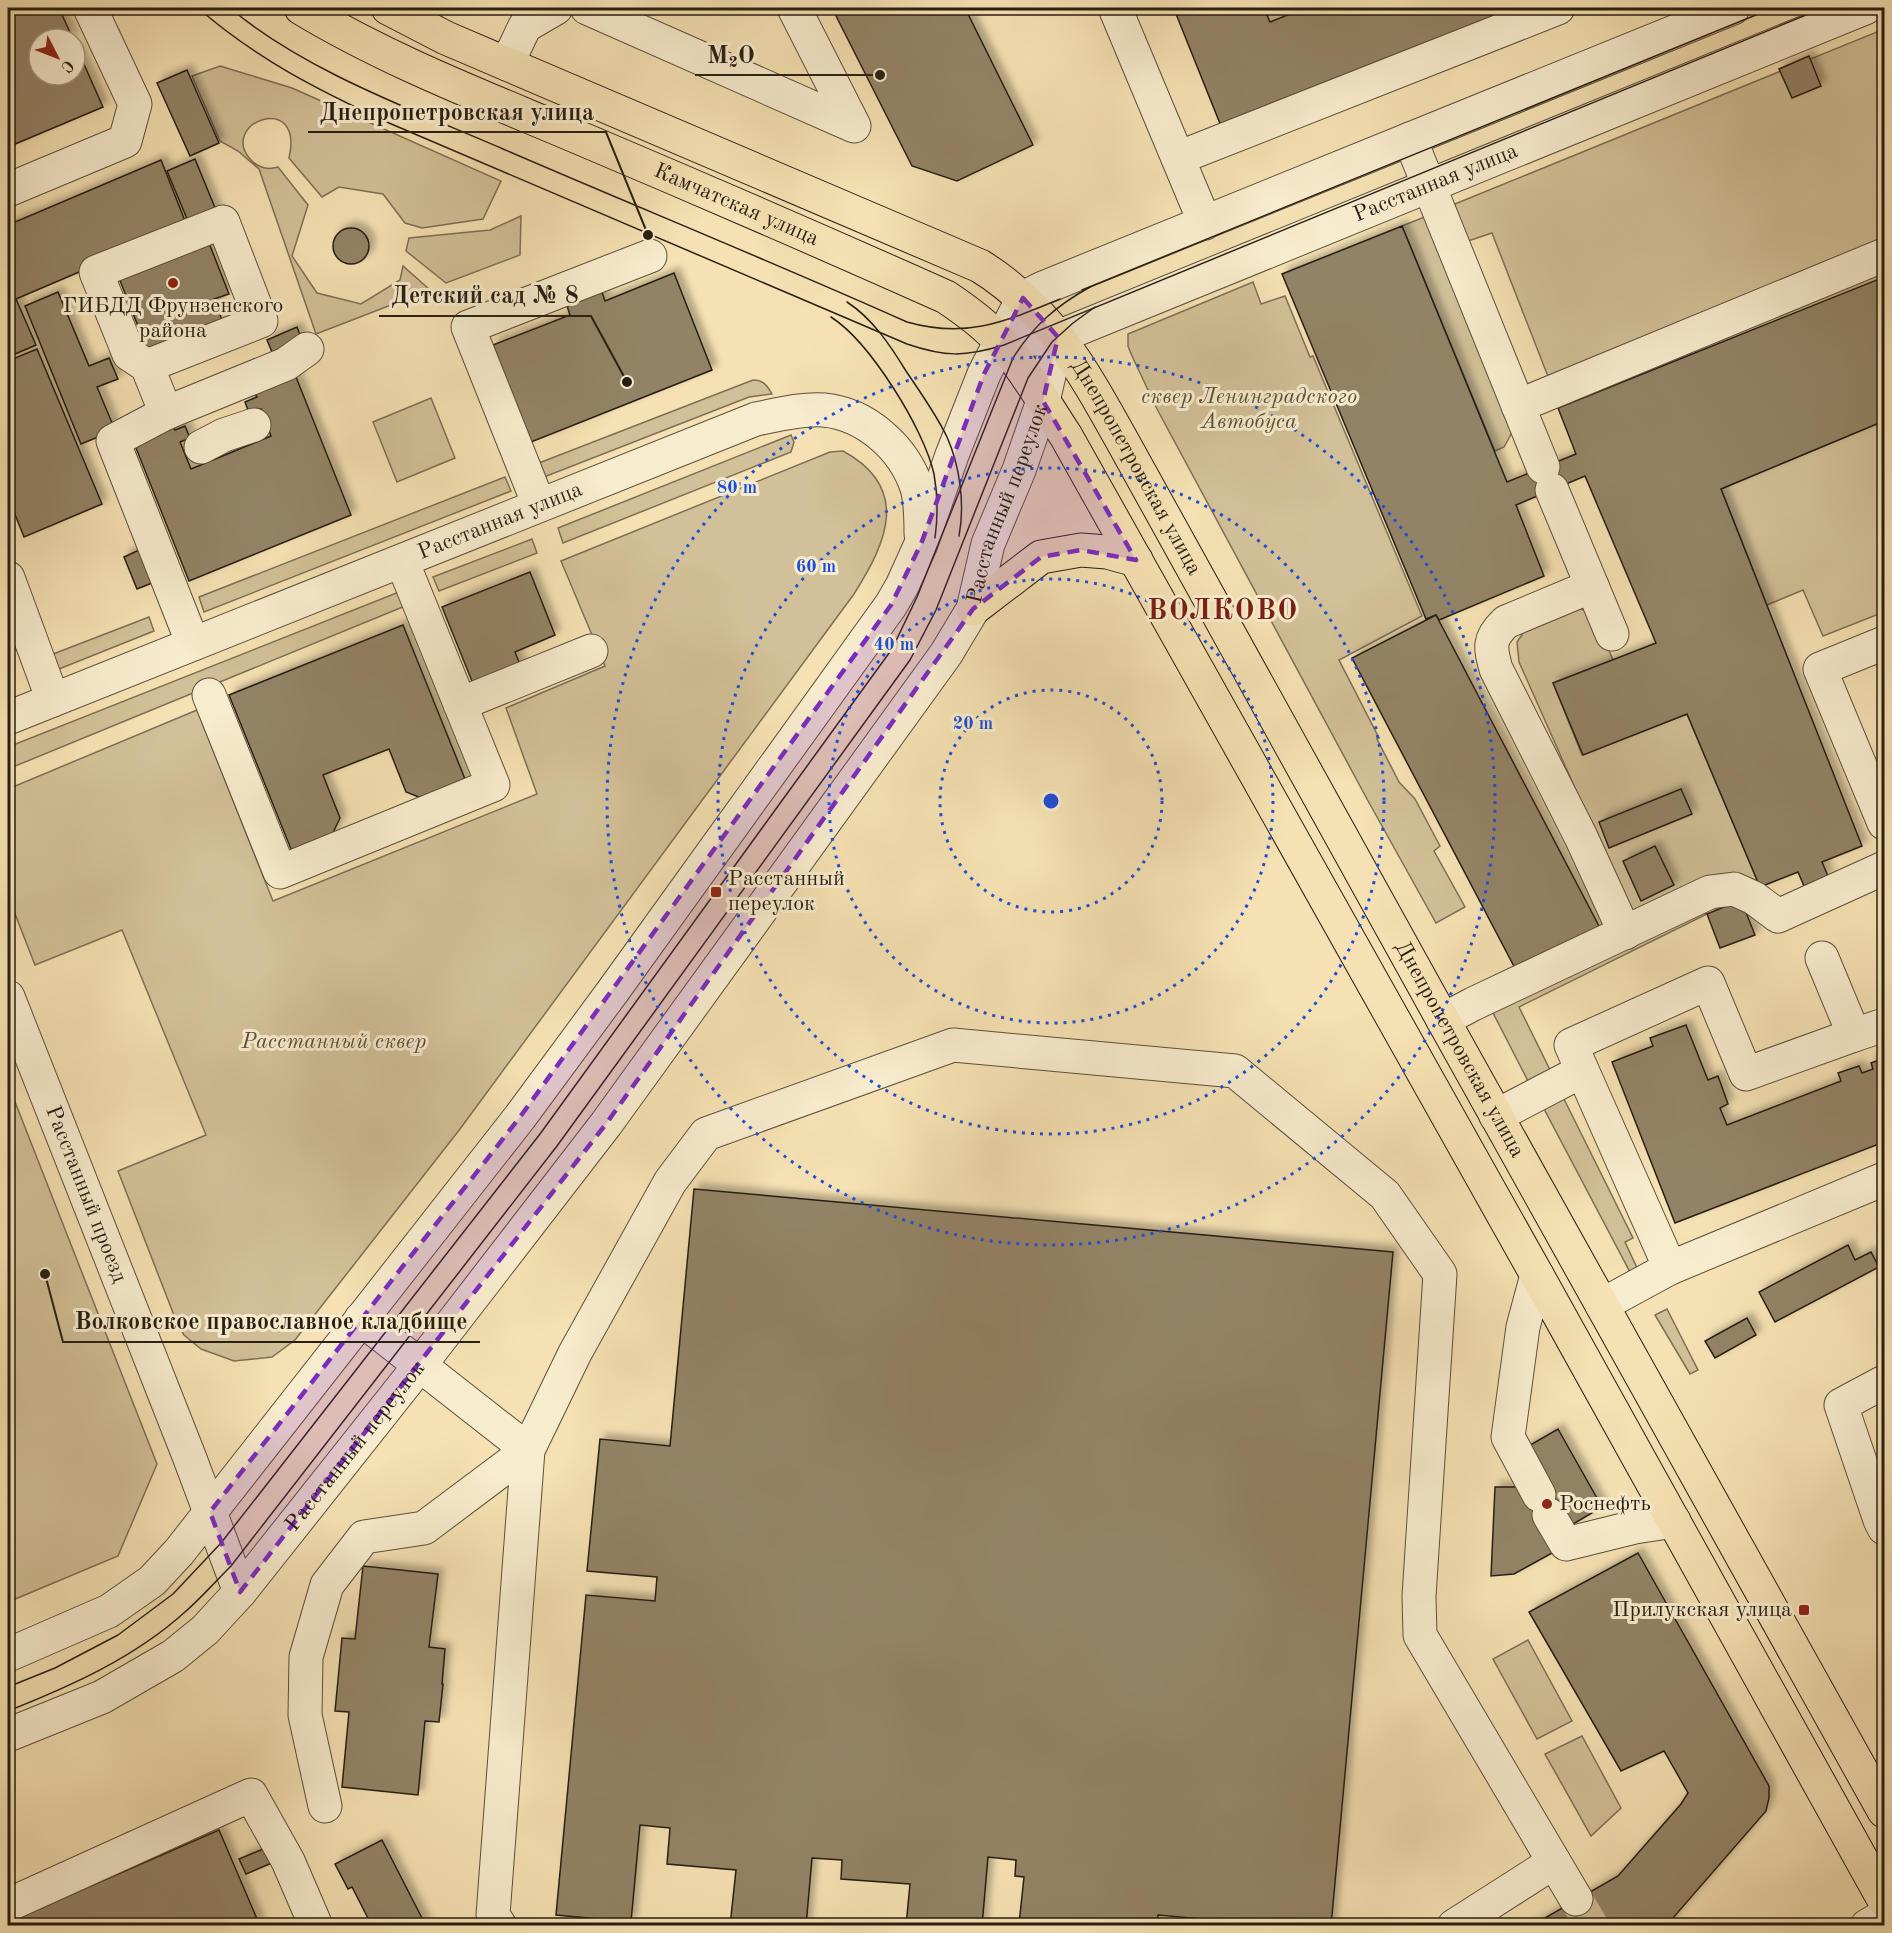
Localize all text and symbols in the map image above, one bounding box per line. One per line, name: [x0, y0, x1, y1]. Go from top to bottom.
north arrow: [27, 27, 87, 87]
callout: М₂O: [695, 33, 767, 75]
text: М₂O: [707, 45, 755, 69]
text: С: [57, 56, 76, 75]
callout: Днепропетровская улица: [308, 90, 606, 132]
text: Днепропетровская улица: [320, 102, 594, 126]
street label: Расстанная улица: [1350, 140, 1521, 226]
street label: Камчатская улица: [651, 160, 822, 250]
callout: Детский сад № 8: [379, 274, 591, 316]
marker: ГИБДД Фрунзенского района: [166, 276, 180, 290]
text: Детский сад № 8: [391, 285, 579, 309]
place label: ГИБДД Фрунзенского района: [63, 295, 283, 342]
street label: Днепропетровская улица: [1066, 356, 1205, 579]
park label: сквер Ленинградского Автобуса: [1141, 386, 1357, 433]
street label: Расстанный переулок: [964, 401, 1052, 606]
street label: Расстанная улица: [415, 478, 586, 564]
text: 80 m: [717, 479, 757, 497]
text: 60 m: [796, 558, 836, 576]
district label: ВОЛКОВО: [1147, 597, 1299, 626]
text: 40 m: [874, 636, 914, 654]
text: 20 m: [953, 715, 993, 733]
centre of rings: [1041, 791, 1061, 811]
place label: Расстанный переулок: [728, 868, 845, 915]
marker: Расстанный переулок: [709, 885, 723, 899]
street label: Днепропетровская улица: [1391, 938, 1528, 1161]
park label: Расстанный сквер: [241, 1031, 426, 1053]
street label: Расстанный проезд: [41, 1103, 131, 1286]
callout: Волковское православное кладбище: [63, 1300, 480, 1342]
text: Волковское православное кладбище: [74, 1311, 468, 1335]
street label: Расстанный переулок: [281, 1357, 429, 1536]
place label: Роснефть: [1559, 1493, 1651, 1515]
marker: Роснефть: [1540, 1497, 1554, 1511]
place label: Прилукская улица: [1612, 1599, 1792, 1621]
marker: Прилукская улица: [1797, 1603, 1811, 1617]

